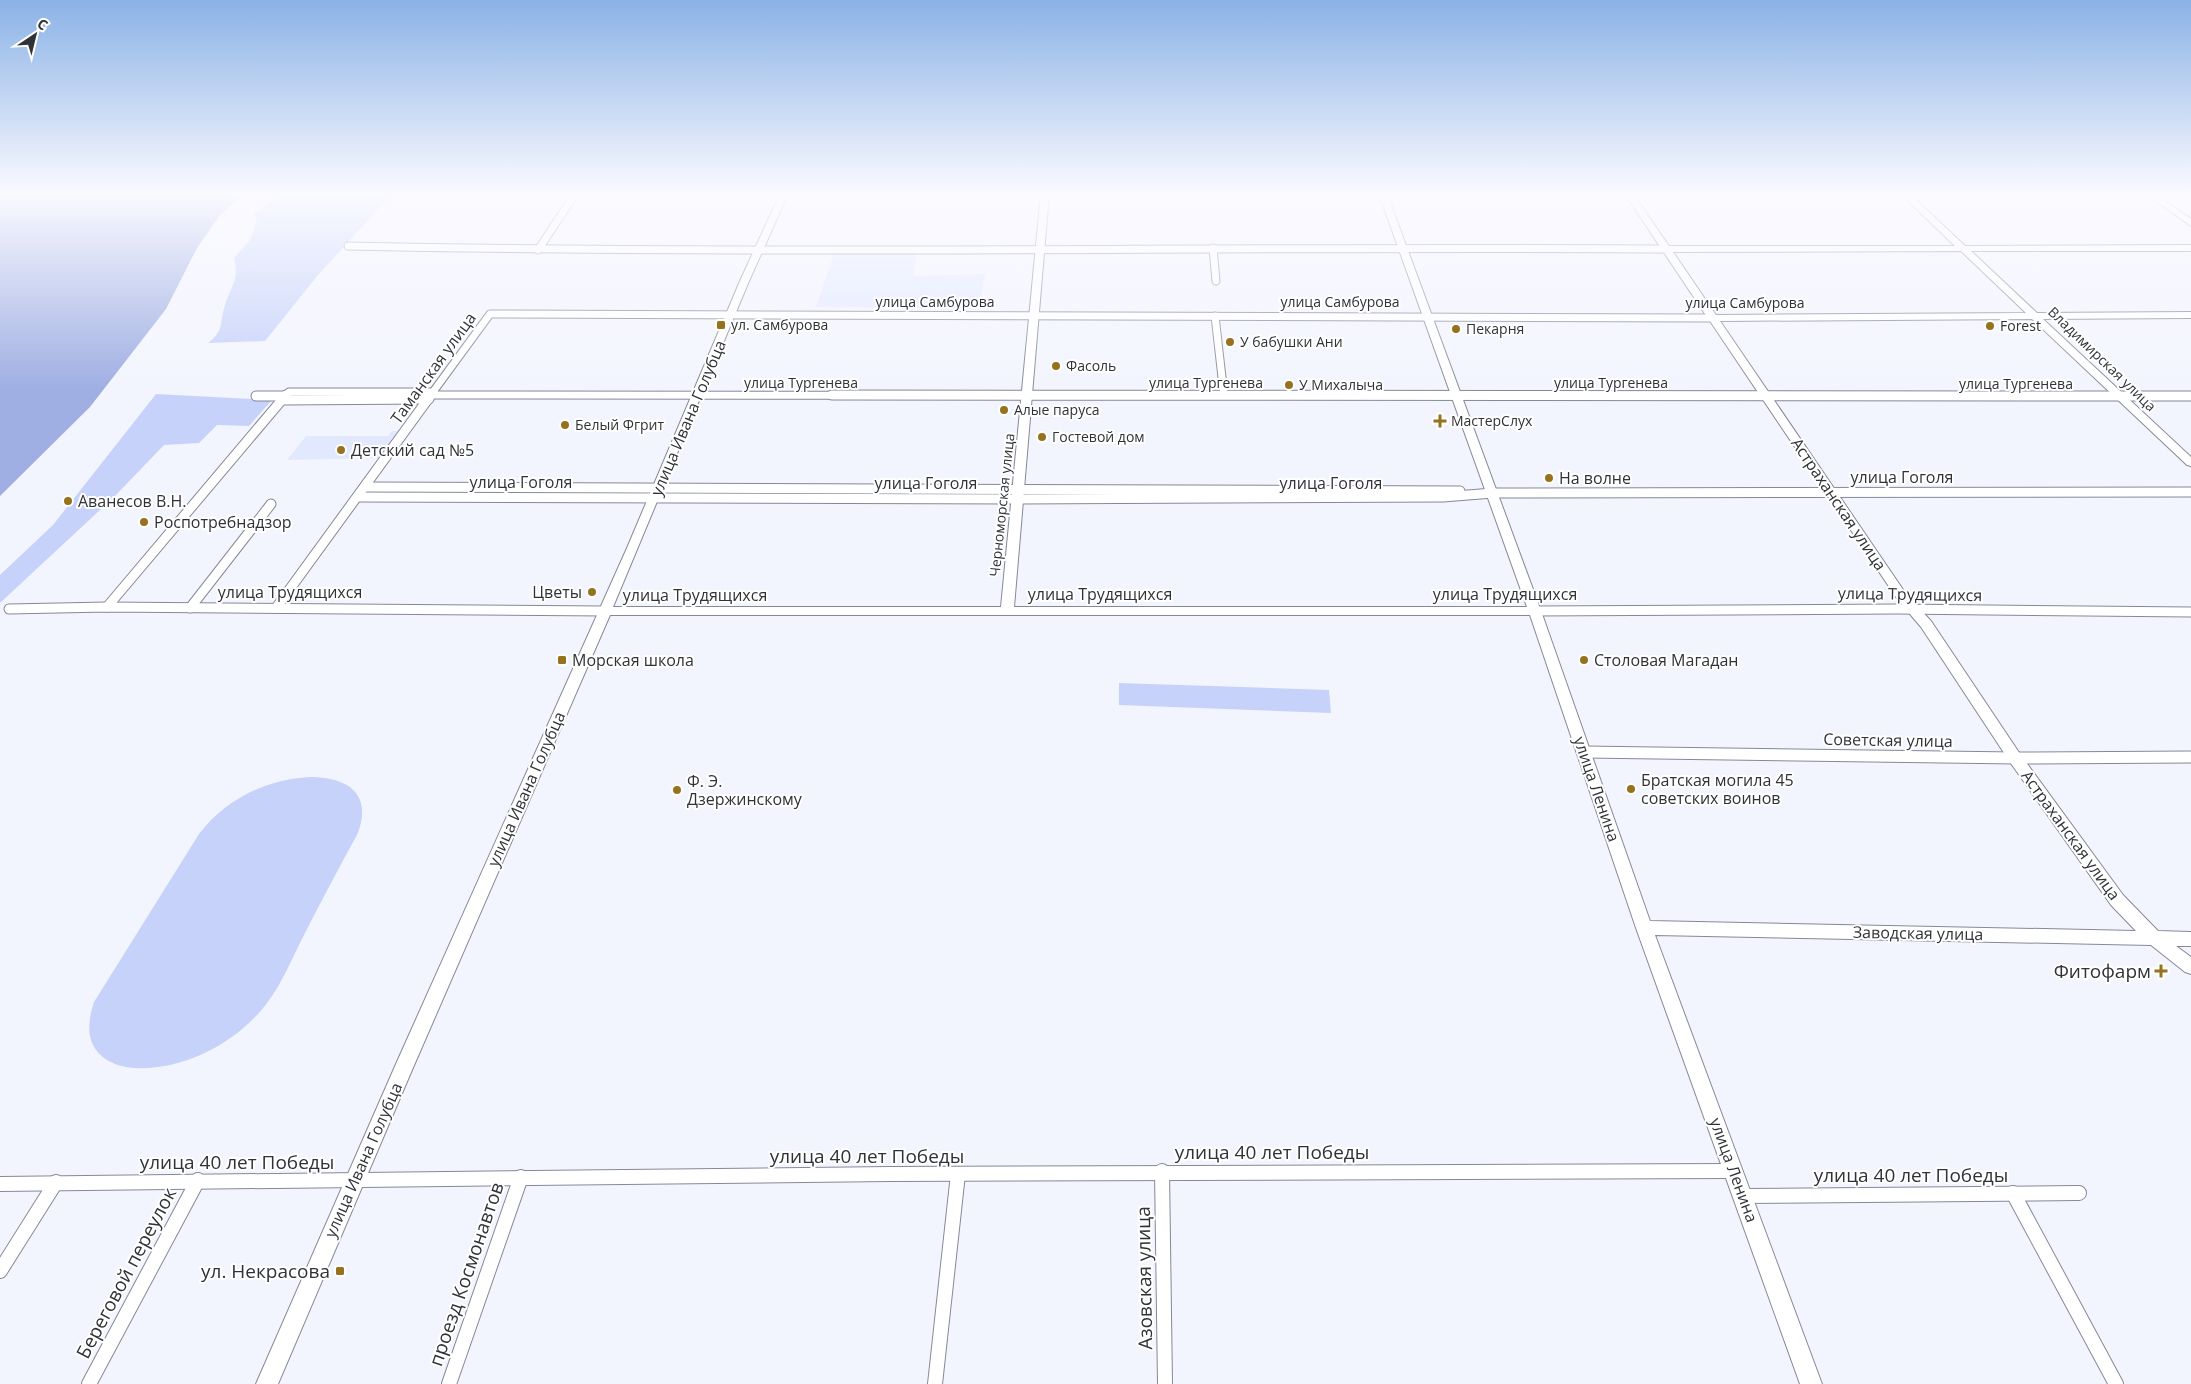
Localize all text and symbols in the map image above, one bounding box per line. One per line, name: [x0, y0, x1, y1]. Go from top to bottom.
north arrow: [10, 10, 60, 60]
text: С: [34, 14, 52, 34]
street label: улица Самбурова: [875, 292, 995, 311]
street label: улица Самбурова: [1280, 292, 1400, 311]
street label: улица Самбурова: [1685, 293, 1805, 312]
street label: Владимирская улица: [2044, 302, 2160, 415]
street label: Таманская улица: [385, 308, 481, 428]
place label: ул. Самбурова: [731, 315, 828, 334]
place label: Forest: [2000, 316, 2041, 335]
marker: ул. Самбурова: [715, 319, 727, 331]
place label: Пекарня: [1466, 319, 1524, 338]
marker: Forest: [1984, 320, 1996, 332]
marker: Пекарня: [1450, 323, 1462, 335]
place label: У бабушки Ани: [1240, 332, 1343, 351]
marker: У бабушки Ани: [1224, 336, 1236, 348]
street label: улица Ивана Голубца: [645, 337, 731, 499]
place label: Фасоль: [1066, 356, 1116, 375]
marker: Фасоль: [1050, 360, 1062, 372]
street label: улица Тургенева: [744, 373, 858, 392]
street label: улица Тургенева: [1149, 373, 1263, 392]
street label: улица Тургенева: [1554, 373, 1668, 392]
street label: улица Тургенева: [1959, 374, 2073, 393]
place label: У Михалыча: [1299, 375, 1383, 394]
marker: У Михалыча: [1283, 379, 1295, 391]
place label: Алые паруса: [1014, 400, 1100, 419]
marker: Алые паруса: [998, 404, 1010, 416]
place label: МастерСлух: [1451, 411, 1533, 430]
marker: МастерСлух: [1433, 414, 1447, 428]
place label: Белый Фгрит: [575, 415, 664, 434]
marker: Белый Фгрит: [559, 419, 571, 431]
place label: Гостевой дом: [1052, 427, 1145, 446]
marker: Гостевой дом: [1036, 431, 1048, 443]
street label: Черноморская улица: [985, 432, 1018, 578]
street label: Астраханская улица: [1786, 433, 1892, 575]
place label: Детский сад №5: [351, 439, 474, 461]
marker: Детский сад №5: [335, 444, 347, 456]
street label: улица Гоголя: [1851, 466, 1953, 488]
place label: На волне: [1559, 467, 1631, 489]
street label: улица Гоголя: [470, 471, 572, 493]
street label: улица Гоголя: [875, 472, 977, 494]
street label: улица Гоголя: [1280, 472, 1382, 494]
marker: На волне: [1543, 472, 1555, 484]
place label: Аванесов В.Н.: [78, 490, 186, 512]
marker: Аванесов В.Н.: [62, 495, 74, 507]
place label: Роспотребнадзор: [154, 511, 292, 533]
marker: Роспотребнадзор: [138, 516, 150, 528]
street label: улица Трудящихся: [218, 581, 362, 603]
place label: Цветы: [532, 581, 582, 603]
street label: улица Трудящихся: [1838, 582, 1982, 606]
street label: улица Трудящихся: [1028, 583, 1172, 605]
street label: улица Трудящихся: [1433, 583, 1577, 605]
street label: улица Трудящихся: [623, 584, 767, 606]
marker: Цветы: [586, 586, 598, 598]
place label: Морская школа: [572, 649, 694, 671]
place label: Столовая Магадан: [1594, 649, 1738, 671]
marker: Морская школа: [556, 654, 568, 666]
marker: Столовая Магадан: [1578, 654, 1590, 666]
street label: улица Ивана Голубца: [482, 708, 570, 870]
street label: Советская улица: [1823, 728, 1953, 752]
street label: улица Ленина: [1569, 733, 1625, 845]
street label: Астраханская улица: [2016, 766, 2126, 904]
place label: Братская могила 45 советских воинов: [1641, 769, 1794, 809]
place label: Ф. Э. Дзержинскому: [687, 770, 803, 810]
marker: Братская могила 45 советских воинов: [1625, 783, 1637, 795]
marker: Ф. Э. Дзержинскому: [671, 784, 683, 796]
street label: Заводская улица: [1853, 921, 1983, 945]
place label: Фитофарм: [2054, 958, 2151, 984]
marker: Фитофарм: [2155, 965, 2167, 977]
street label: улица Ивана Голубца: [319, 1079, 407, 1241]
street label: улица Ленина: [1705, 1115, 1763, 1225]
street label: улица 40 лет Победы: [1175, 1139, 1369, 1165]
street label: улица 40 лет Победы: [770, 1143, 964, 1169]
street label: улица 40 лет Победы: [140, 1149, 334, 1175]
street label: улица 40 лет Победы: [1814, 1162, 2008, 1188]
street label: проезд Космонавтов: [422, 1179, 510, 1369]
street label: Береговой переулок: [70, 1183, 182, 1363]
street label: Азовская улица: [1130, 1206, 1158, 1350]
place label: ул. Некрасова: [201, 1258, 330, 1284]
marker: ул. Некрасова: [334, 1265, 346, 1277]

